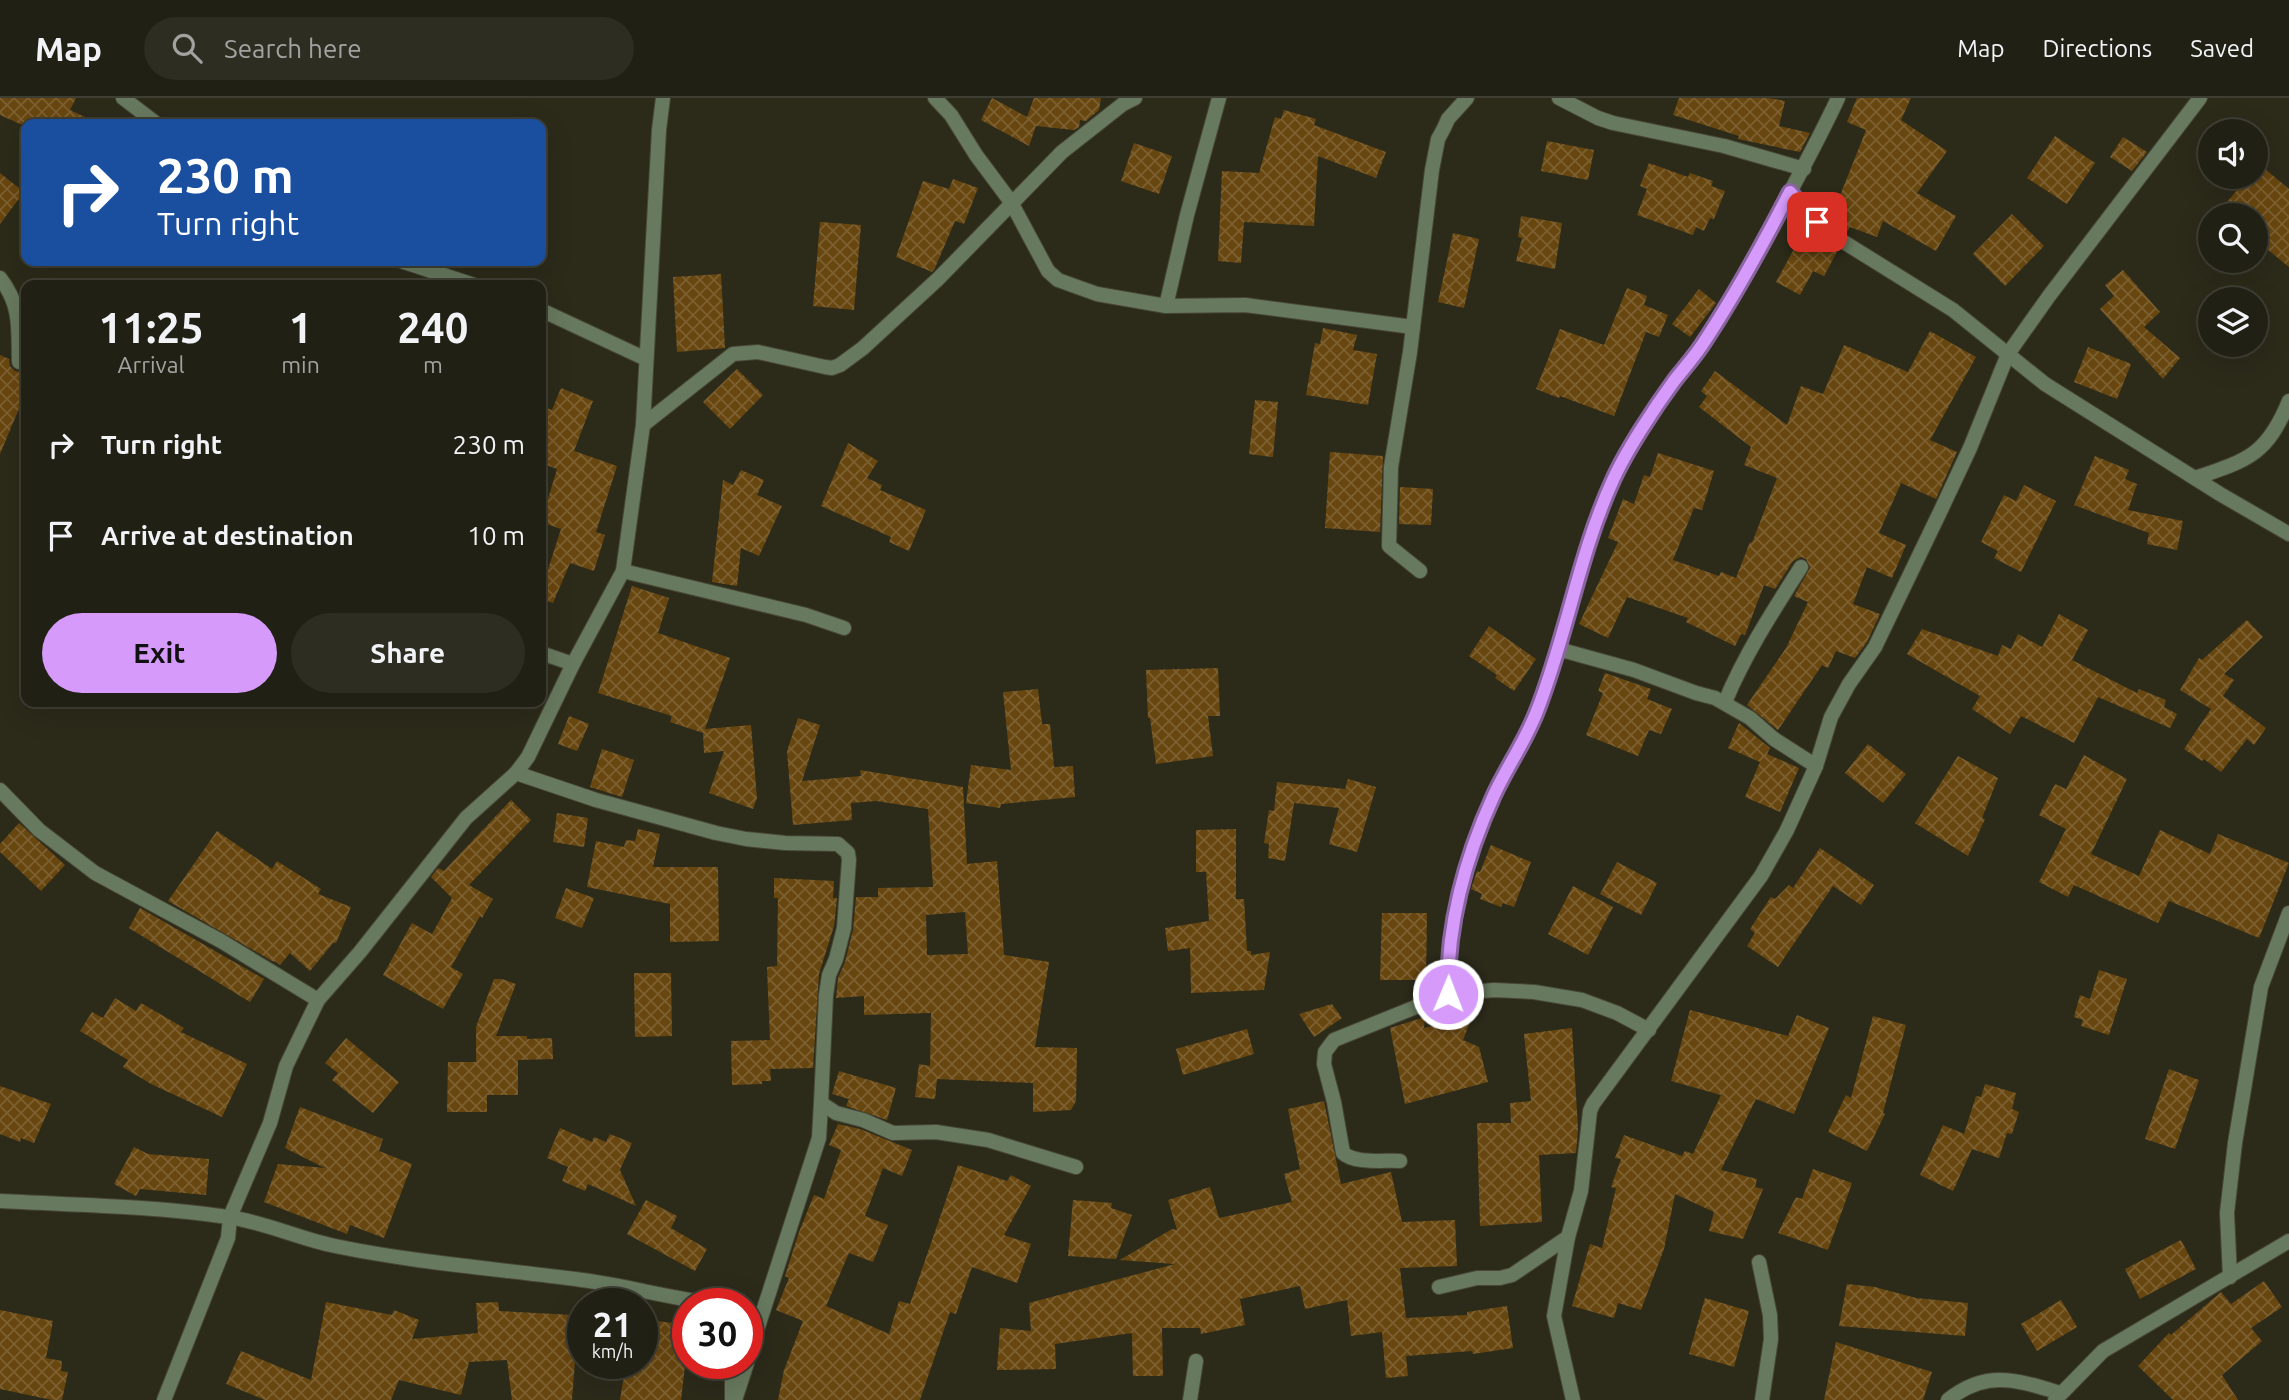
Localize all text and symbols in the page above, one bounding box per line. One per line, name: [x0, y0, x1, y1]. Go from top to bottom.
search box: [144, 17, 634, 80]
icon: search: [168, 29, 206, 67]
text: Map: [35, 30, 102, 67]
text: Search here: [224, 34, 362, 63]
text: Map: [1957, 35, 2004, 62]
text: Directions: [2042, 35, 2152, 62]
text: Saved: [2190, 35, 2254, 62]
map controls: [2198, 119, 2268, 357]
button: sound: [2198, 119, 2268, 189]
icon: right: [42, 147, 133, 238]
text: 230 m: [157, 147, 294, 202]
pin: [1787, 192, 1847, 252]
icon: arrive: [1798, 203, 1836, 241]
button: search: [2198, 203, 2268, 273]
text: Turn right: [157, 205, 299, 241]
button: layers: [2198, 287, 2268, 357]
text: 11:25: [99, 304, 204, 351]
text: 1: [289, 304, 312, 351]
text: 240: [397, 304, 468, 351]
text: Arrival: [118, 352, 185, 377]
text: min: [281, 352, 320, 377]
text: m: [423, 352, 443, 377]
icon: right: [42, 426, 80, 464]
text: Turn right: [101, 430, 222, 459]
text: 230 m: [453, 430, 525, 459]
icon: arrive: [42, 517, 80, 555]
text: Arrive at destination: [101, 521, 354, 550]
text: 10 m: [467, 521, 525, 550]
button: Exit: [42, 613, 277, 693]
button: Share: [291, 613, 525, 693]
position arrow: [1411, 957, 1485, 1031]
speed limit sign: 30: [672, 1288, 763, 1379]
text: 21: [593, 1304, 632, 1344]
text: km/h: [592, 1341, 633, 1361]

